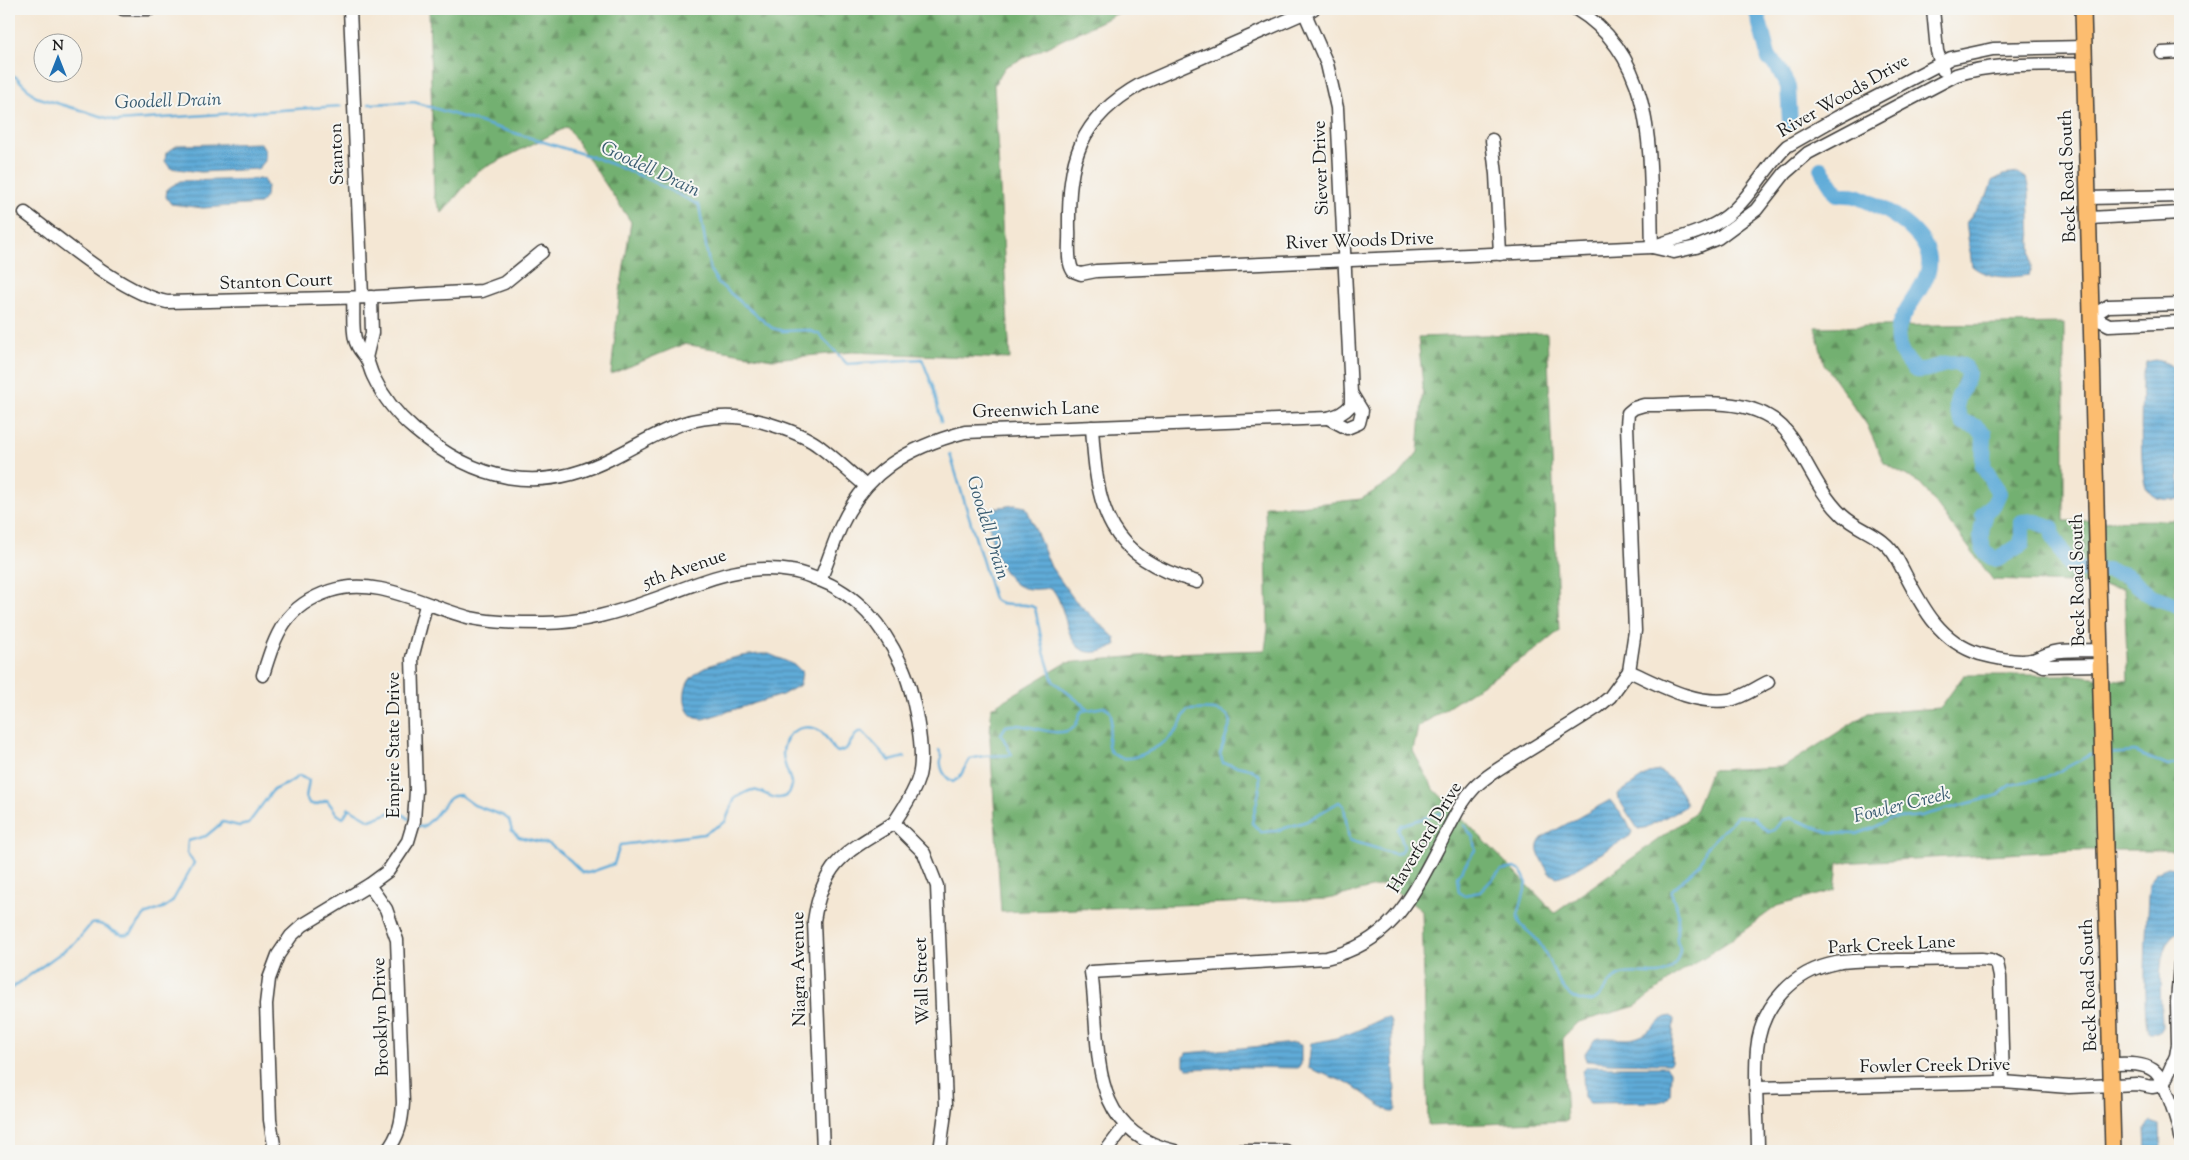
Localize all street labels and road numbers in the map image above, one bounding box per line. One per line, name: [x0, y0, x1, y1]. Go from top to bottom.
street label: River Woods Drive: [1773, 49, 1915, 145]
street label: Beck Road South: [2054, 108, 2084, 243]
street label: Siever Drive: [1307, 120, 1337, 216]
street label: Stanton: [324, 122, 352, 186]
street label: River Woods Drive: [1286, 226, 1434, 258]
street label: Stanton Court: [219, 268, 333, 298]
street label: Greenwich Lane: [972, 396, 1100, 426]
street label: Beck Road South: [2065, 513, 2093, 647]
street label: 5th Avenue: [639, 544, 730, 597]
street label: Empire State Drive: [382, 672, 408, 818]
street label: Haverford Drive: [1382, 777, 1470, 899]
street label: Niagra Avenue: [786, 911, 814, 1027]
street label: Beck Road South: [2075, 917, 2105, 1052]
street label: Park Creek Lane: [1828, 930, 1956, 962]
street label: Wall Street: [908, 937, 938, 1025]
street label: Brooklyn Drive: [367, 957, 397, 1077]
street label: Fowler Creek Drive: [1859, 1053, 2011, 1081]

